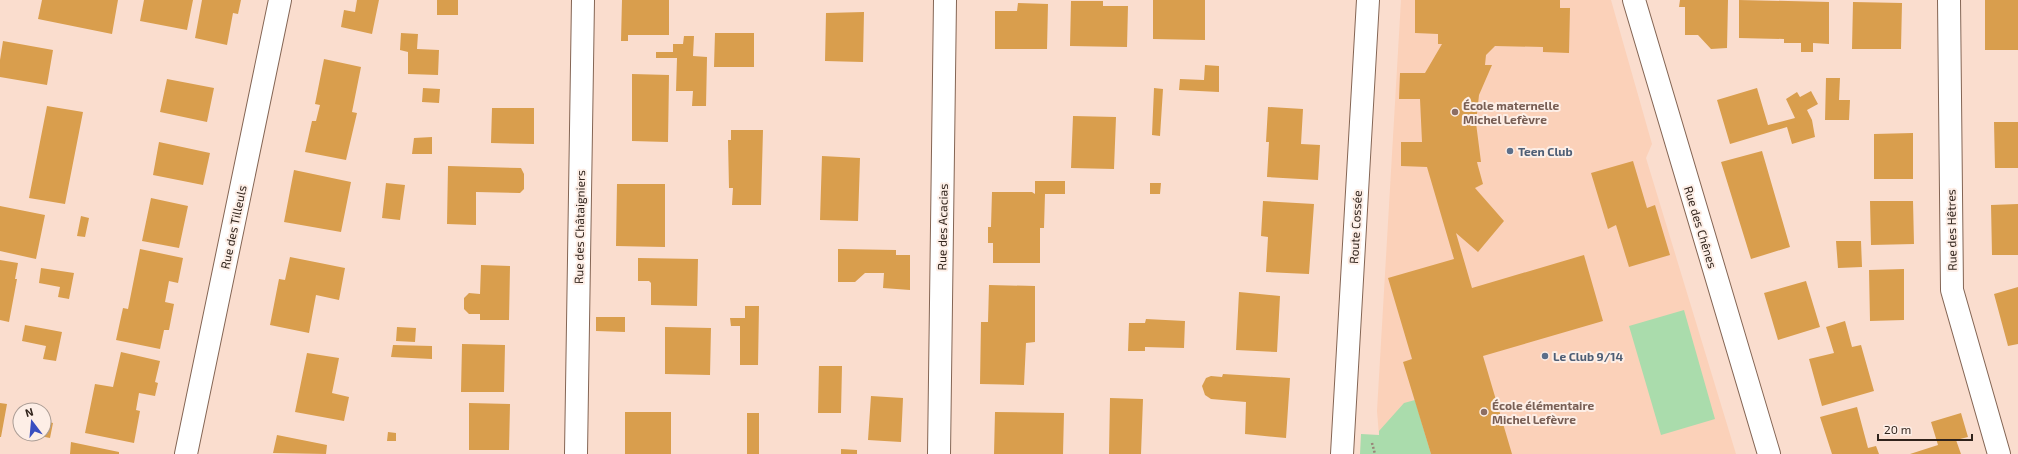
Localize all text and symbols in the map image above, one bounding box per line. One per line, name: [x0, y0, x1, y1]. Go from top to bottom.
place label: École maternelle Michel Lefèvre: [1463, 98, 1559, 126]
marker: École maternelle Michel Lefèvre: [1450, 107, 1460, 117]
place label: Teen Club: [1518, 144, 1573, 158]
marker: Teen Club: [1505, 146, 1515, 156]
street label: Rue des Châtaigniers: [571, 170, 587, 284]
street label: Rue des Tilleuls: [217, 184, 249, 270]
street label: Rue des Acacias: [934, 184, 950, 270]
street label: Rue des Chênes: [1682, 184, 1720, 270]
street label: Rue des Hêtres: [1943, 189, 1959, 271]
street label: Route Cossée: [1346, 190, 1364, 264]
place label: Le Club 9/14: [1553, 349, 1624, 363]
marker: Le Club 9/14: [1540, 351, 1550, 361]
place label: École élémentaire Michel Lefèvre: [1492, 398, 1594, 426]
north arrow: [12, 402, 52, 442]
text: N: [23, 405, 35, 419]
marker: École élémentaire Michel Lefèvre: [1479, 407, 1489, 417]
scale bar: [1878, 416, 1972, 442]
text: 20 m: [1884, 422, 1911, 436]

